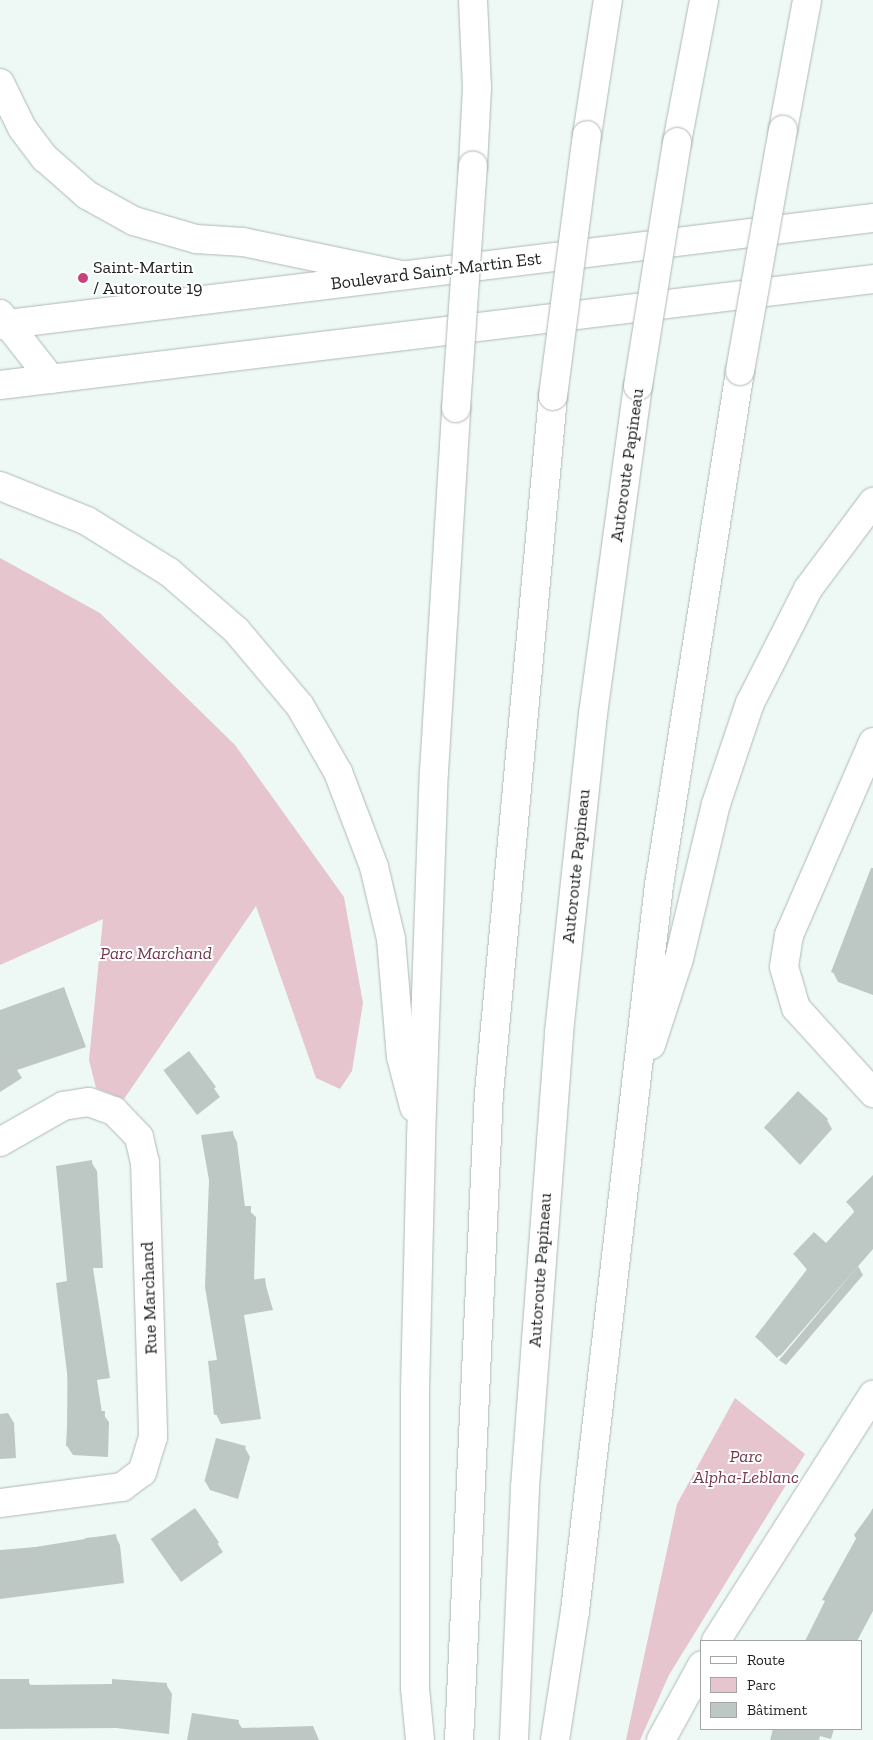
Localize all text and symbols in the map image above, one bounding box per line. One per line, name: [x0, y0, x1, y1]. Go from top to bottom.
street label: Boulevard Saint-Martin Est: [330, 247, 542, 295]
place label: Saint-Martin / Autoroute 19: [93, 257, 203, 300]
marker: Saint-Martin / Autoroute 19: [77, 272, 89, 284]
street label: Autoroute Papineau: [606, 387, 648, 543]
street label: Autoroute Papineau: [557, 788, 595, 944]
park label: Parc Marchand: [100, 942, 212, 964]
street label: Autoroute Papineau: [524, 1192, 556, 1348]
street label: Rue Marchand: [136, 1241, 162, 1355]
park label: Parc Alpha-Leblanc: [693, 1446, 799, 1488]
legend: [700, 1640, 863, 1730]
text: Route: [747, 1651, 785, 1669]
text: Parc: [747, 1676, 776, 1694]
text: Bâtiment: [747, 1701, 807, 1719]

